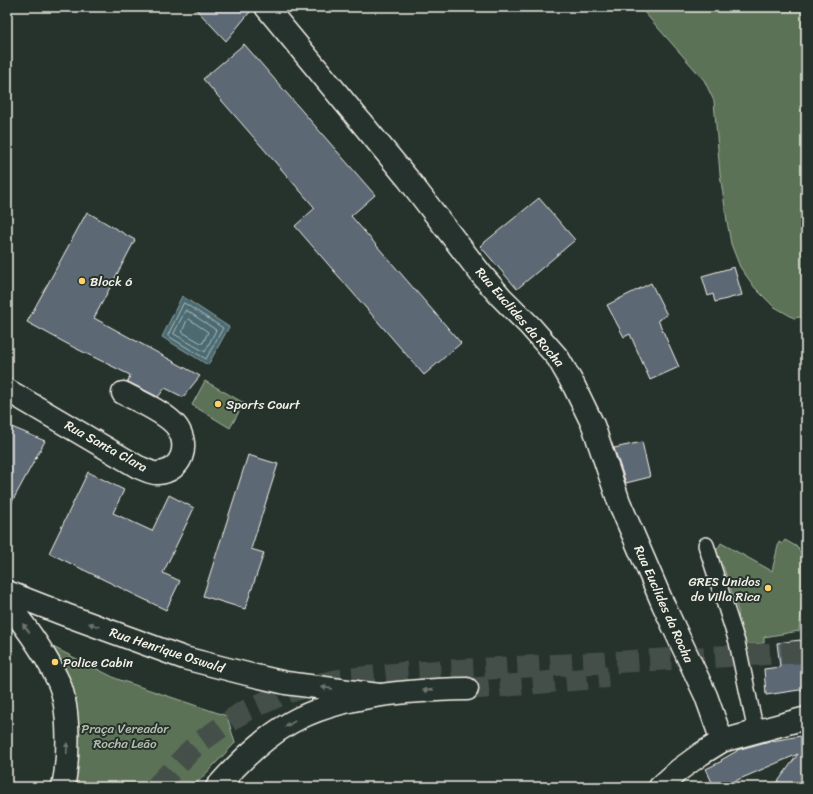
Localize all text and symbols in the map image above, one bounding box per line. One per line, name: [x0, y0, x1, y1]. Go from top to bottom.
street label: Rua Euclides da Rocha: [470, 262, 571, 373]
place label: Block 6: [90, 270, 133, 293]
marker: Block 6: [77, 276, 87, 286]
place label: Sports Court: [226, 393, 301, 416]
marker: Sports Court: [213, 399, 223, 409]
street label: Rua Santa Clara: [60, 414, 152, 479]
street label: Rua Euclides da Rocha: [628, 541, 700, 667]
place label: GRES Unidos do Villa Rica: [689, 570, 761, 608]
marker: GRES Unidos do Villa Rica: [763, 583, 773, 593]
street label: Rua Henrique Oswald: [107, 621, 229, 680]
one-way arrow: [88, 622, 100, 628]
one-way arrow: [22, 623, 31, 634]
place label: Police Cabin: [63, 651, 133, 674]
marker: Police Cabin: [50, 657, 60, 667]
one-way arrow: [321, 685, 333, 691]
one-way arrow: [422, 687, 434, 694]
park label: Praça Vereador Rocha Leão: [81, 717, 169, 755]
one-way arrow: [284, 721, 296, 728]
one-way arrow: [64, 741, 70, 754]

